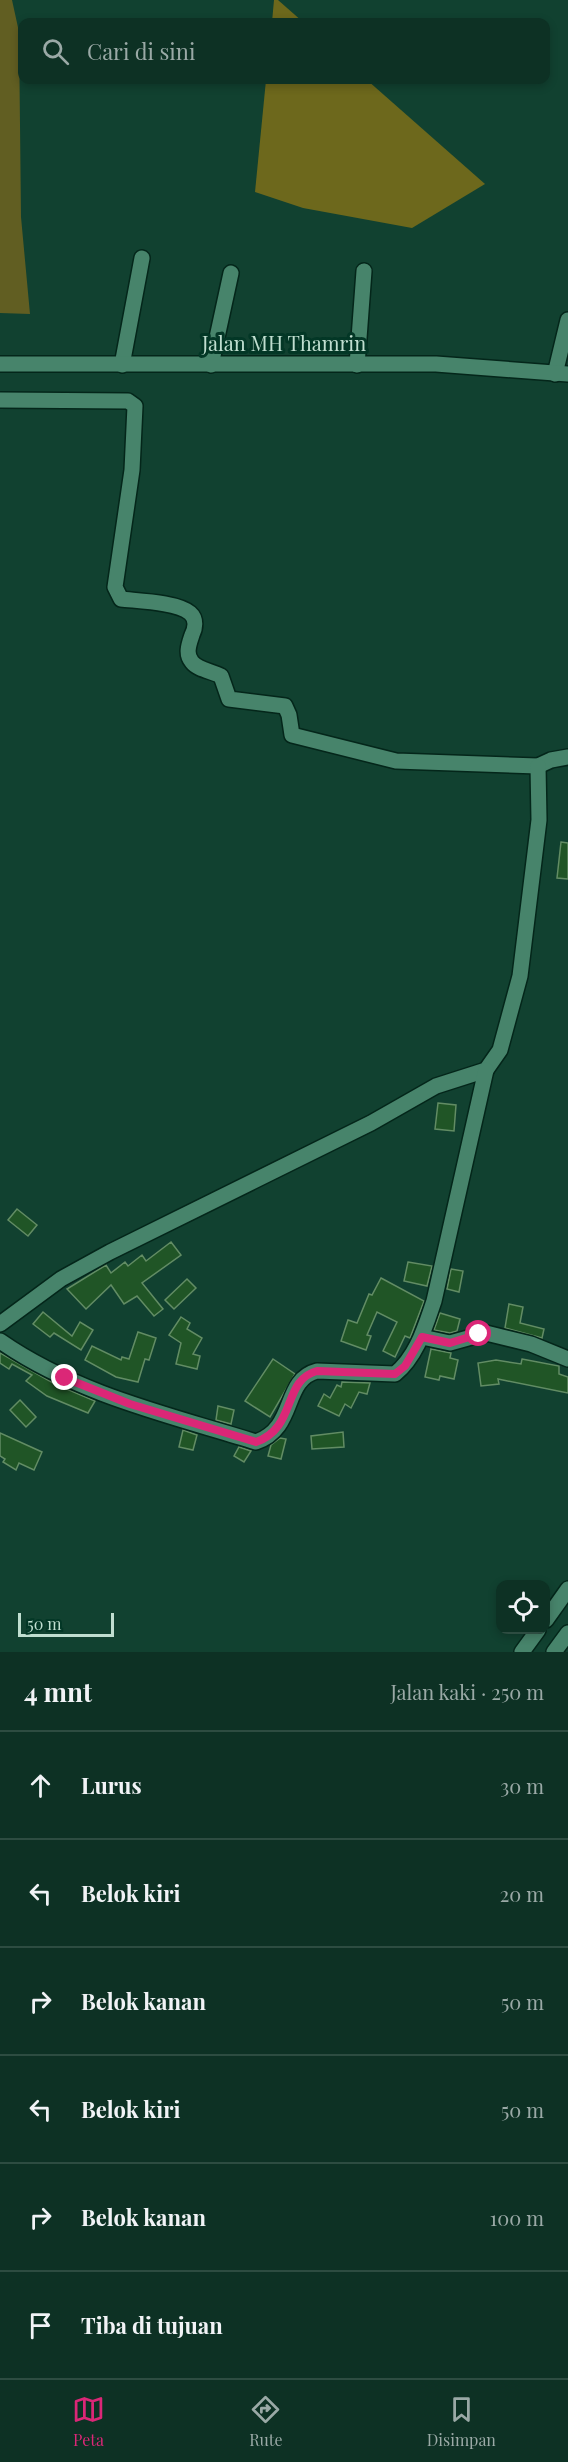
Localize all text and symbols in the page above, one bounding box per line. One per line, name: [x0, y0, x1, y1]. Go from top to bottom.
search box: [18, 18, 550, 84]
icon: search: [39, 35, 72, 68]
text: Cari di sini: [87, 36, 195, 66]
street label: Jalan MH Thamrin: [201, 329, 366, 356]
route start: [465, 1320, 491, 1346]
route end: [51, 1364, 77, 1390]
map controls: [496, 1580, 550, 1634]
button: locate: [496, 1580, 550, 1634]
scale bar: [18, 1610, 114, 1638]
text: 50 m: [27, 1613, 61, 1634]
text: 4 mnt: [24, 1674, 92, 1709]
text: Jalan kaki · 250 m: [390, 1678, 544, 1705]
icon: ahead: [24, 1769, 57, 1802]
text: Lurus: [81, 1770, 142, 1800]
text: 30 m: [500, 1772, 544, 1799]
icon: left: [24, 1877, 57, 1910]
text: Belok kiri: [81, 1878, 180, 1908]
text: 20 m: [500, 1880, 544, 1907]
icon: right: [24, 1985, 57, 2018]
text: Belok kanan: [81, 1986, 206, 2016]
text: 50 m: [501, 1988, 544, 2015]
icon: left: [24, 2093, 57, 2126]
text: Belok kiri: [81, 2094, 180, 2124]
text: 50 m: [501, 2096, 544, 2123]
icon: right: [24, 2201, 57, 2234]
text: Belok kanan: [81, 2202, 206, 2232]
text: 100 m: [490, 2204, 544, 2231]
icon: arrive: [24, 2309, 57, 2342]
text: Tiba di tujuan: [81, 2310, 223, 2340]
tab: Peta: [72, 2393, 105, 2450]
tab: Rute: [249, 2393, 283, 2450]
tab: Disimpan: [427, 2393, 496, 2450]

